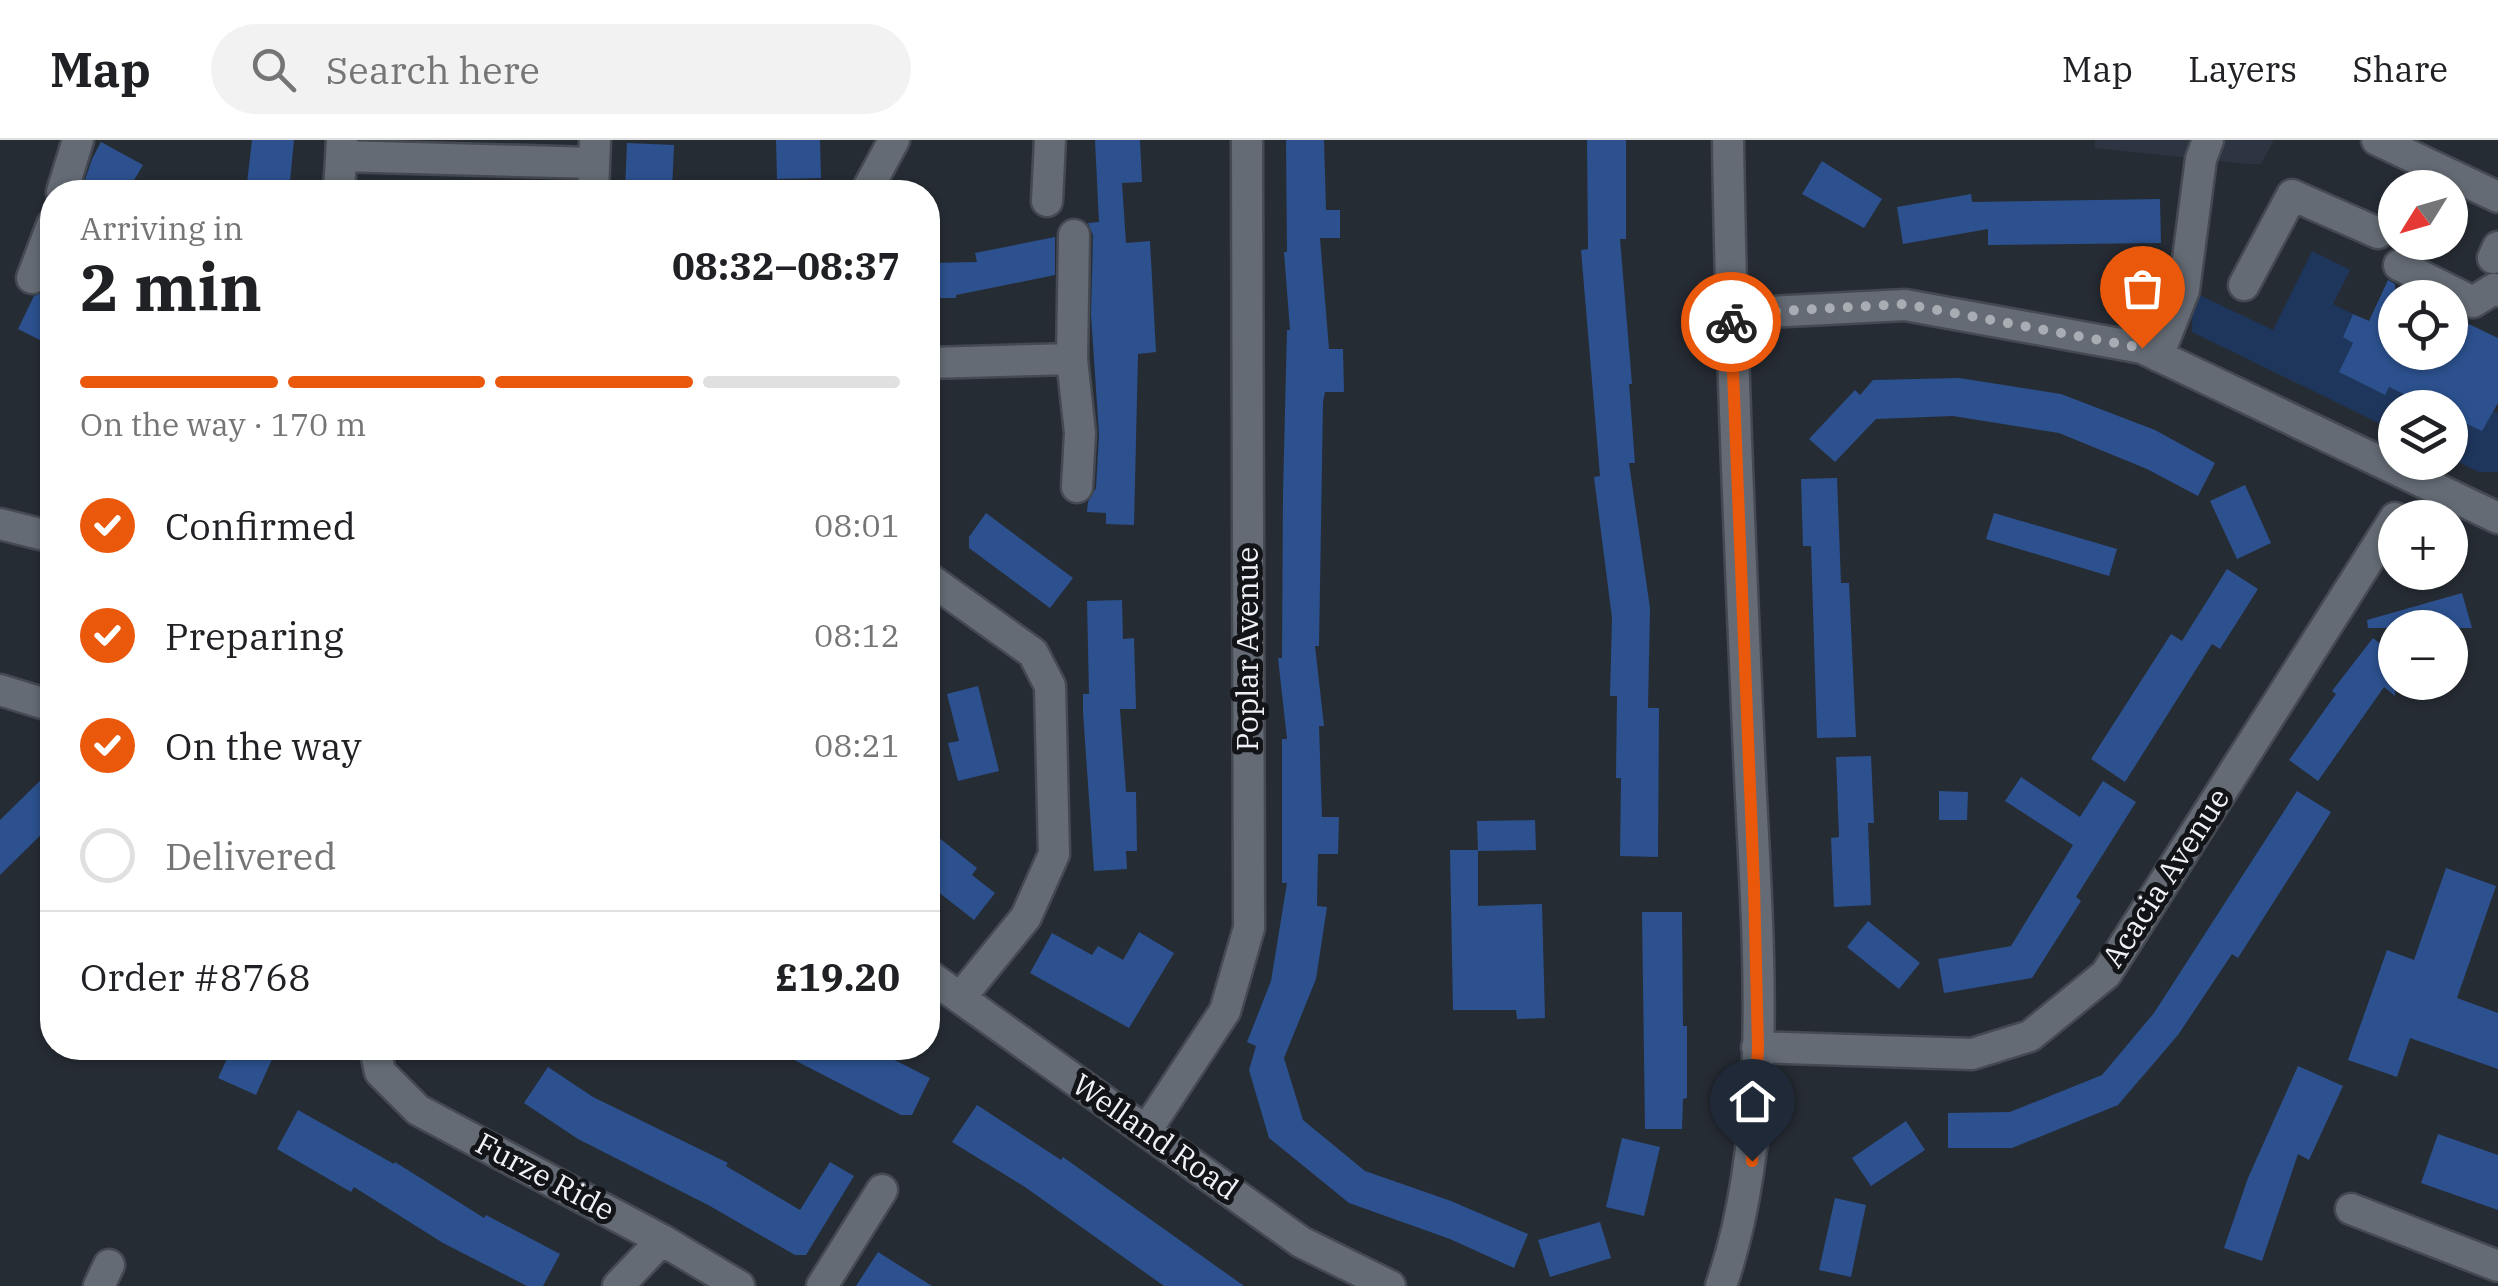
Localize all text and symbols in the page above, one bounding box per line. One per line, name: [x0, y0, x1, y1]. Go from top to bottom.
search box: [211, 24, 911, 114]
text: Map: [50, 38, 151, 100]
icon: search: [246, 42, 301, 97]
text: Search here: [326, 45, 540, 94]
text: Map: [2062, 46, 2133, 92]
text: Layers: [2188, 46, 2297, 92]
text: Share: [2352, 46, 2448, 92]
north arrow: [2378, 170, 2468, 260]
map controls: [2378, 170, 2468, 700]
text: Arriving in: [80, 207, 243, 249]
text: 08:32–08:37: [672, 241, 900, 290]
text: 2 min: [80, 244, 262, 329]
pin: [2100, 246, 2185, 349]
icon: bag: [2115, 261, 2170, 316]
courier: [1681, 272, 1781, 372]
button: locate: [2378, 280, 2468, 370]
icon: bike: [1704, 295, 1759, 350]
button: layers: [2378, 390, 2468, 480]
text: On the way · 170 m: [80, 403, 366, 445]
icon: check: [80, 498, 135, 553]
button: +: [2378, 500, 2468, 590]
text: Confirmed: [165, 501, 356, 550]
text: 08:01: [814, 504, 900, 546]
street label: Poplar Avenue: [1227, 547, 1266, 751]
icon: check: [80, 608, 135, 663]
button: −: [2378, 610, 2468, 700]
text: Preparing: [165, 611, 344, 660]
text: 08:12: [814, 614, 900, 656]
icon: check: [80, 718, 135, 773]
text: On the way: [165, 721, 362, 770]
text: 08:21: [814, 724, 900, 766]
street label: Acacia Avenue: [2092, 780, 2237, 974]
text: Delivered: [165, 831, 337, 880]
text: Order #8768: [80, 952, 311, 1001]
text: £19.20: [776, 952, 900, 1001]
pin: [1710, 1059, 1795, 1162]
street label: Welland Road: [1065, 1064, 1247, 1207]
icon: home: [1725, 1074, 1780, 1129]
street label: Furze Ride: [470, 1123, 622, 1229]

